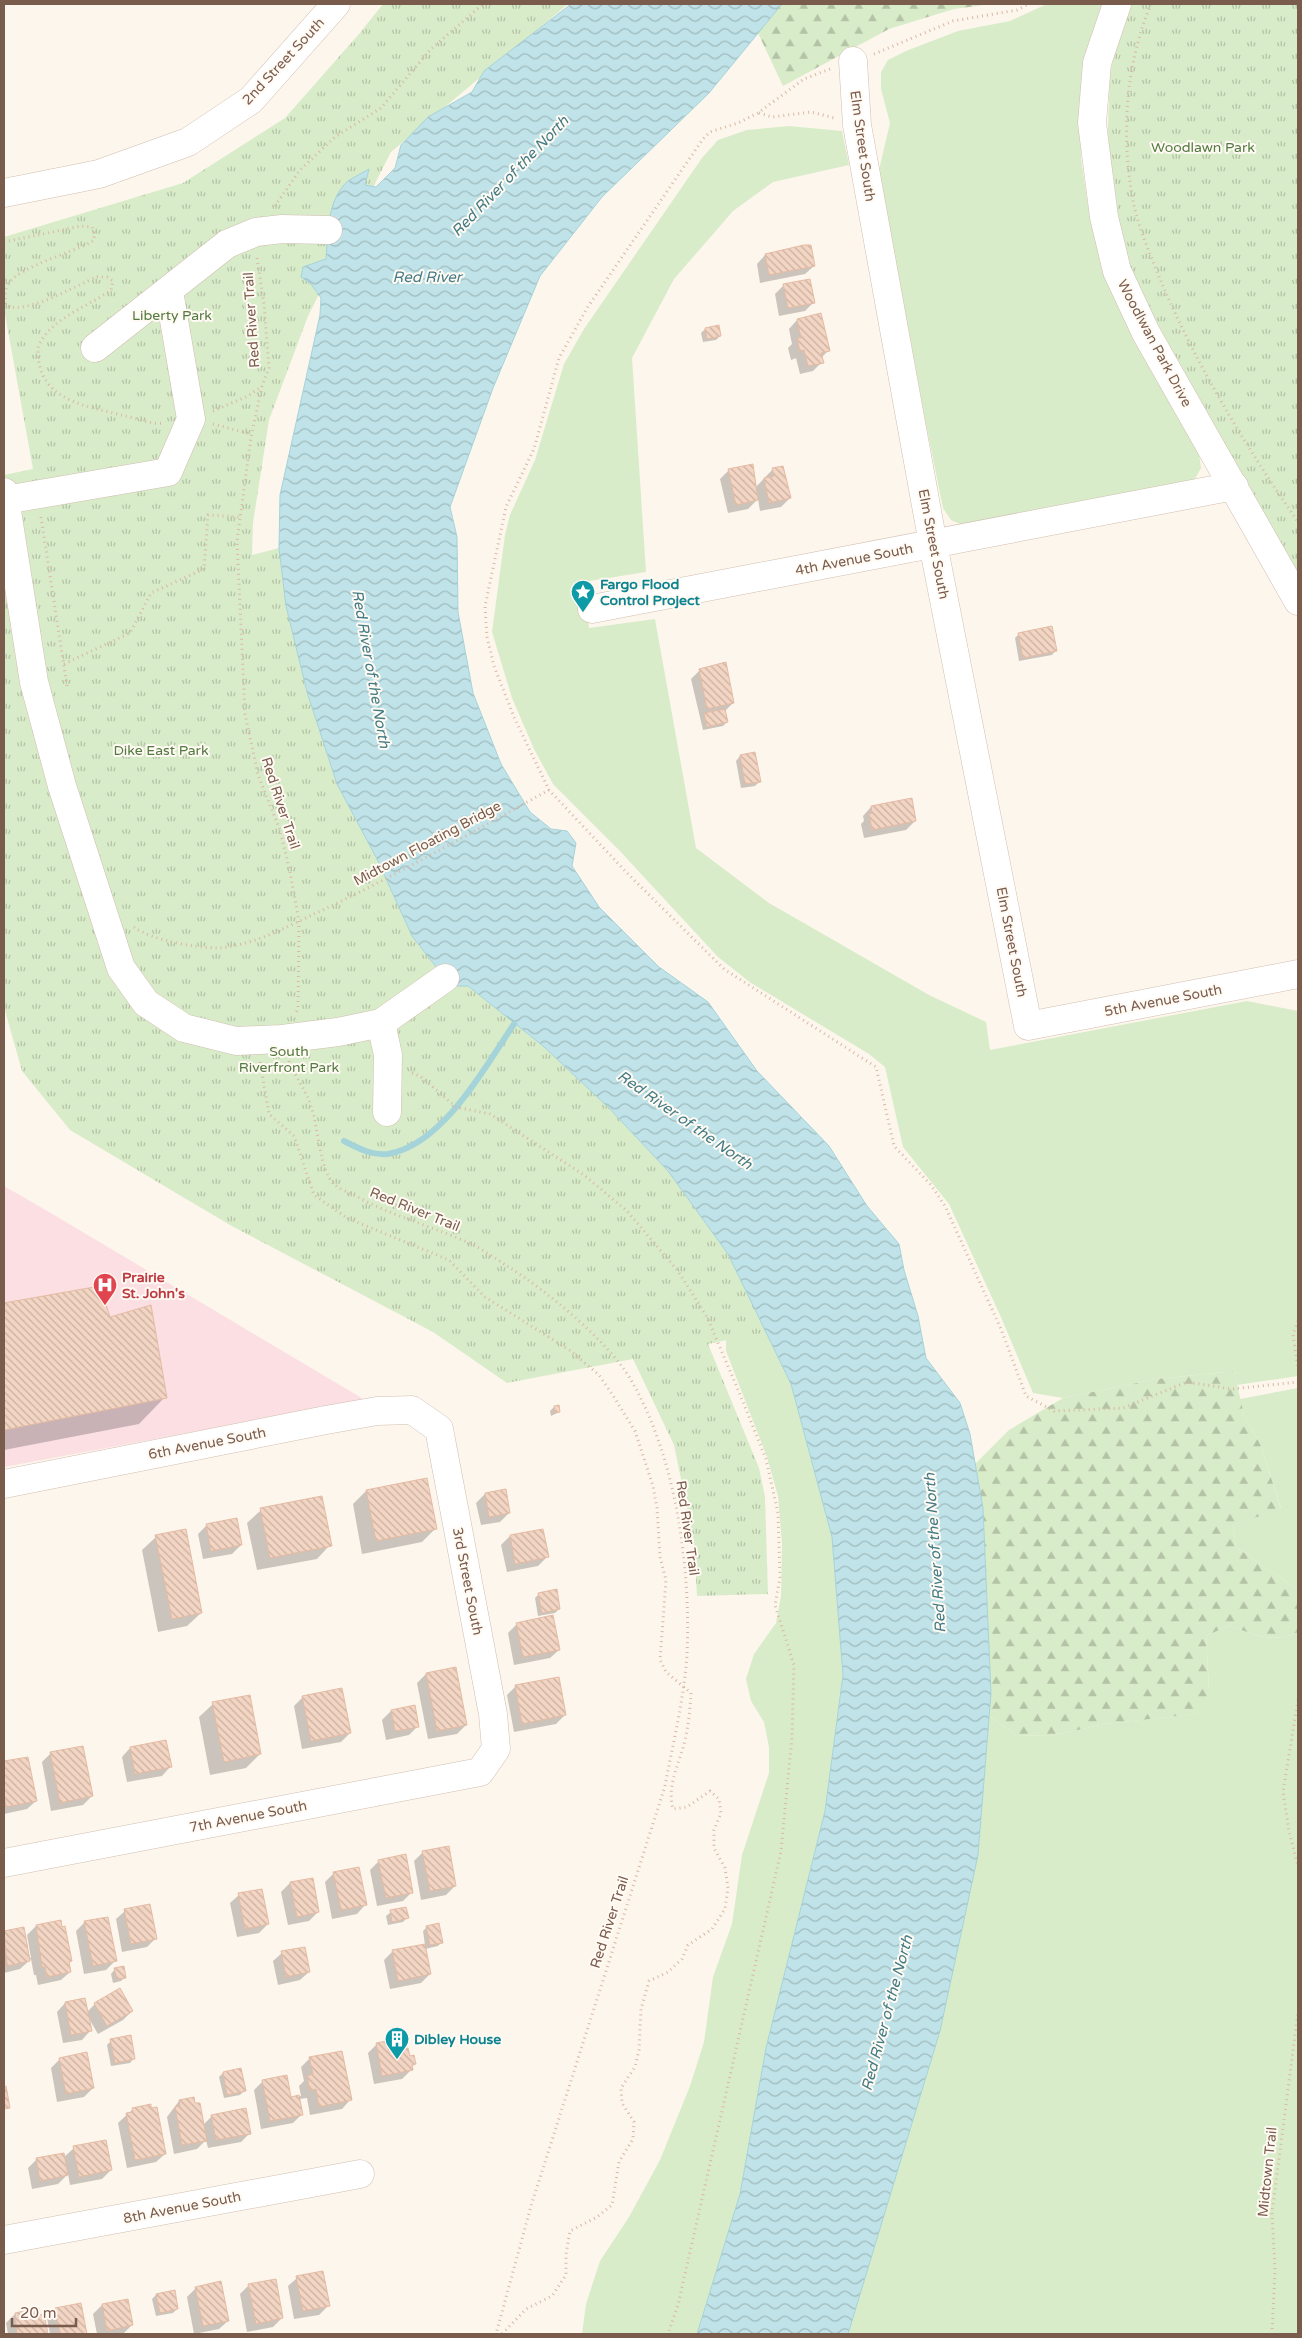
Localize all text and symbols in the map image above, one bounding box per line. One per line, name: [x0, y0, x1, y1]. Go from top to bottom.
street label: 2nd Street South: [239, 14, 328, 108]
street label: Elm Street South: [846, 89, 879, 203]
water label: Red River of the North: [448, 111, 573, 240]
park label: Woodlawn Park: [1151, 139, 1255, 156]
water label: Red River: [392, 268, 464, 286]
street label: Red River Trail: [240, 272, 263, 368]
street label: Woodlwan Park Drive: [1114, 277, 1195, 410]
park label: Liberty Park: [132, 307, 212, 324]
street label: Elm Street South: [914, 487, 953, 601]
street label: 4th Avenue South: [794, 540, 914, 579]
place label: Fargo Flood Control Project: [600, 576, 700, 609]
place icon: Fargo Flood Control Project: [570, 579, 596, 613]
water label: Red River of the North: [348, 588, 394, 750]
park label: Dike East Park: [113, 742, 209, 759]
street label: Red River Trail: [258, 755, 303, 851]
street label: Midtown Floating Bridge: [351, 797, 504, 890]
street label: Elm Street South: [992, 885, 1031, 999]
street label: 5th Avenue South: [1103, 981, 1223, 1020]
park label: South Riverfront Park: [239, 1043, 340, 1076]
water label: Red River of the North: [614, 1067, 757, 1174]
street label: Red River Trail: [367, 1184, 462, 1235]
place label: Prairie St. John's: [122, 1269, 185, 1302]
hospital icon: Prairie St. John's: [92, 1272, 118, 1306]
street label: 6th Avenue South: [147, 1424, 267, 1463]
water label: Red River of the North: [920, 1471, 950, 1634]
street label: Red River Trail: [672, 1479, 703, 1577]
street label: 3rd Street South: [449, 1526, 486, 1637]
street label: 7th Avenue South: [188, 1797, 308, 1836]
street label: Red River Trail: [587, 1874, 632, 1970]
water label: Red River of the North: [858, 1932, 917, 2093]
building icon: Dibley House: [384, 2026, 410, 2060]
place label: Dibley House: [414, 2031, 501, 2048]
street label: Midtown Trail: [1254, 2126, 1281, 2218]
street label: 8th Avenue South: [122, 2188, 242, 2227]
scale bar: [12, 2296, 76, 2328]
text: 20 m: [20, 2304, 57, 2322]

